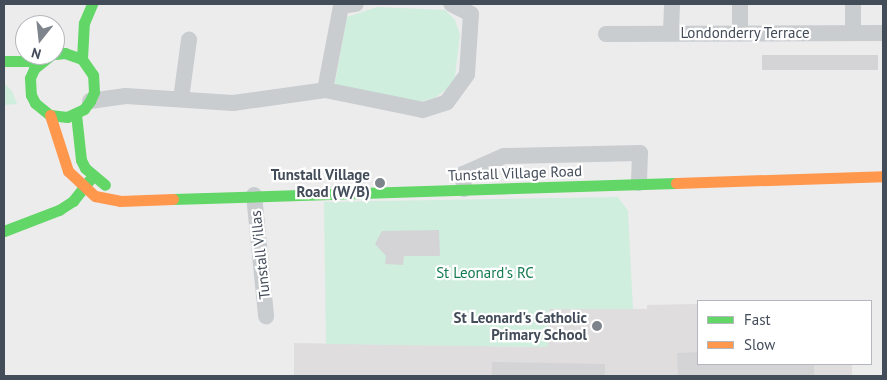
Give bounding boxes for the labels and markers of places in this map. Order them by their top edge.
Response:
place label: Tunstall Village Road (W/B) [270,165,370,200]
marker: Tunstall Village Road (W/B) [374,177,386,189]
place label: St Leonard's Catholic Primary School [453,308,587,343]
marker: St Leonard's Catholic Primary School [591,320,603,332]

